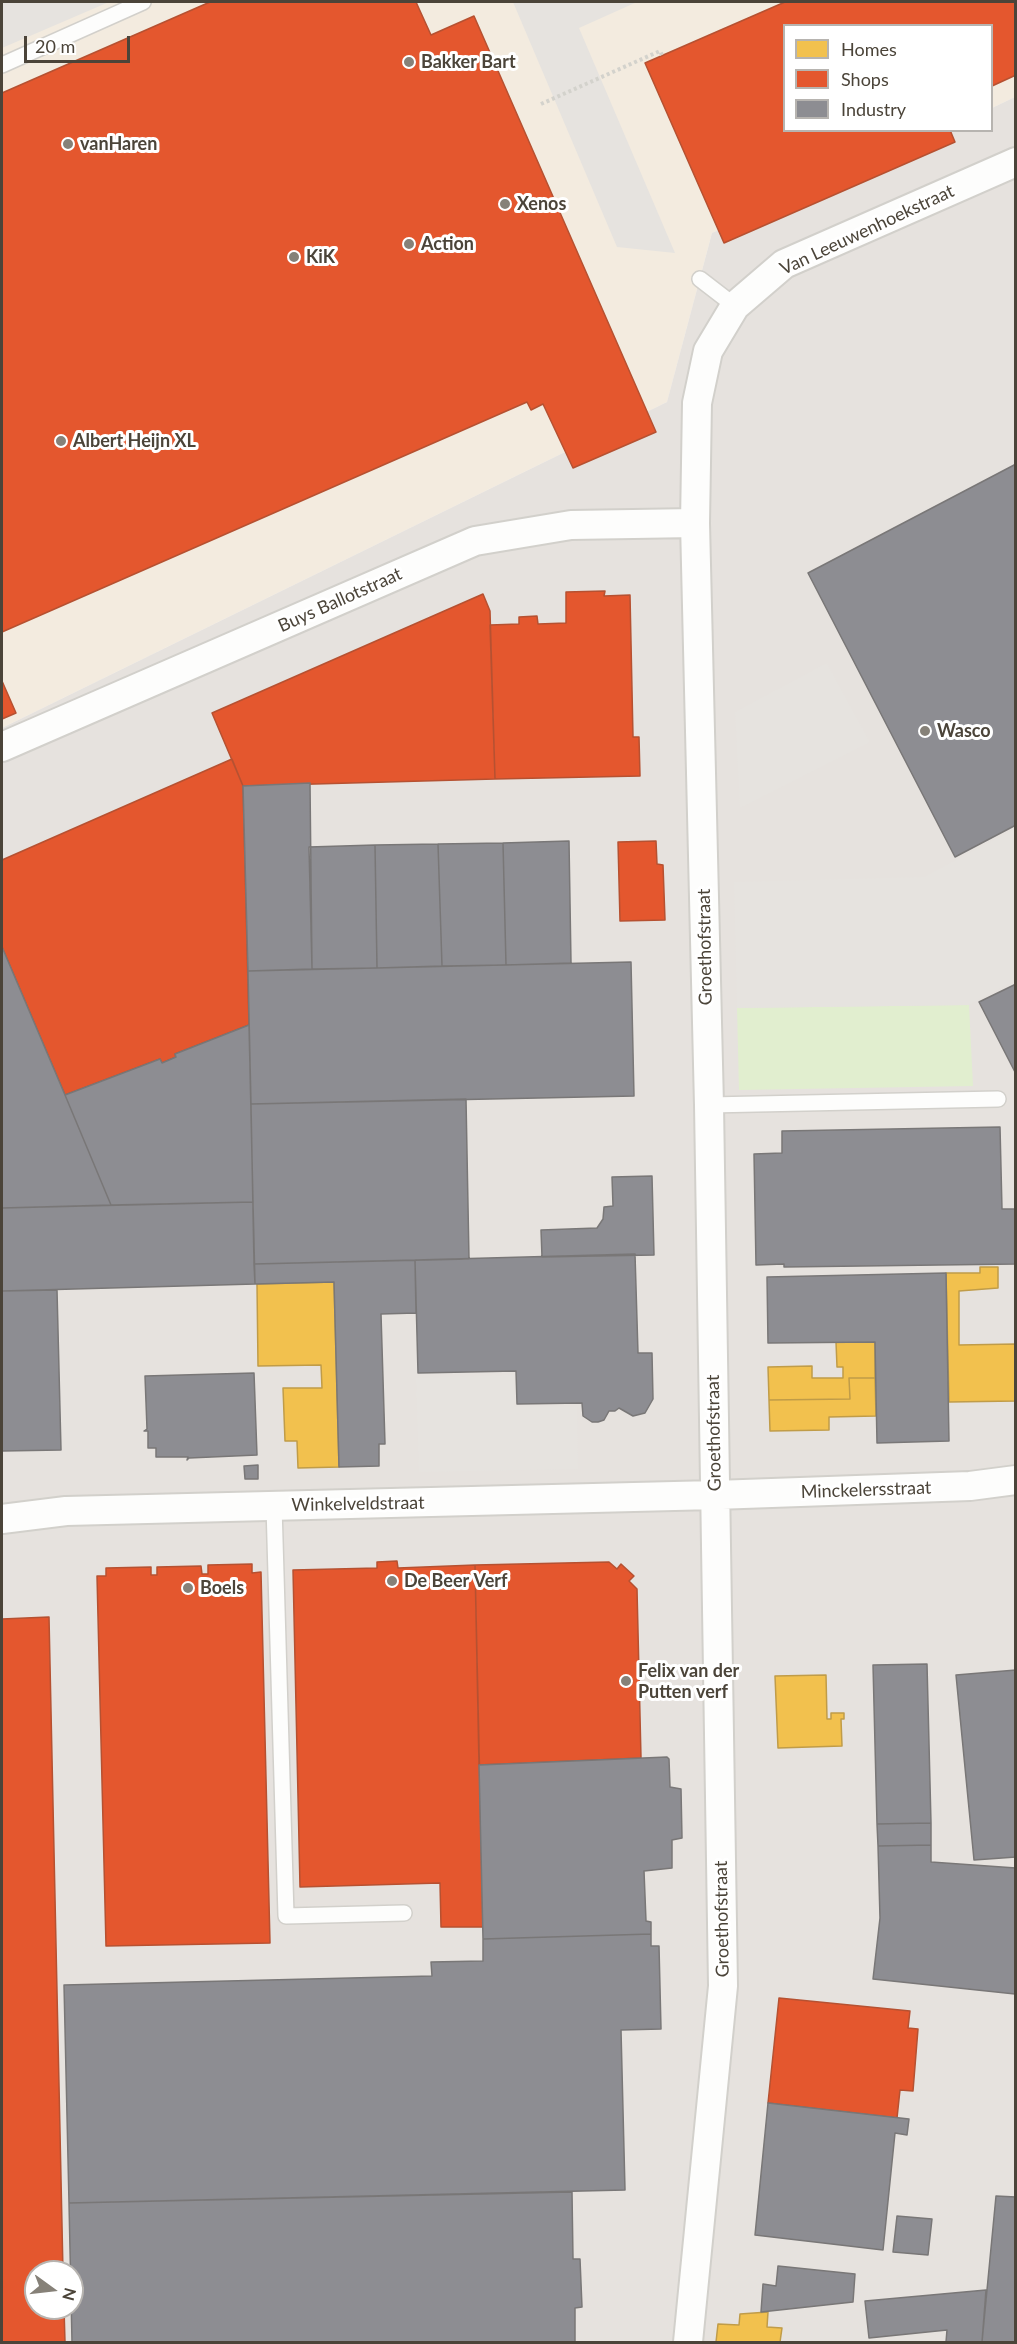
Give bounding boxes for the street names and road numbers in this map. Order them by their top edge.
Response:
street label: Van Leeuwenhoekstraat [777,180,957,280]
street label: Buys Ballotstraat [275,563,405,637]
street label: Groethofstraat [693,889,717,1005]
street label: Groethofstraat [702,1375,726,1491]
street label: Minckelersstraat [800,1477,932,1503]
street label: Winkelveldstraat [291,1492,425,1516]
street label: Groethofstraat [710,1861,734,1977]

